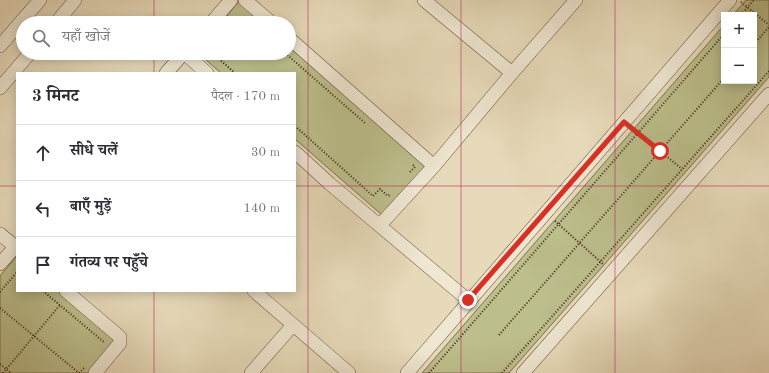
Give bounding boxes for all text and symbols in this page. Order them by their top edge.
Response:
map controls [721,12,757,84]
button: + [721,12,757,48]
search box [16,16,296,60]
icon: search [30,27,52,49]
text: यहाँ खोजें [62,30,110,45]
button: − [721,48,757,84]
text: 3 मिनट [32,88,79,105]
text: पैदल · 170 m [211,90,280,103]
icon: ahead [32,142,54,164]
route start [651,142,669,160]
text: सीधे चलें [70,144,118,159]
text: 30 m [251,146,280,159]
icon: left [32,198,54,220]
text: बाएँ मुड़ें [70,200,111,215]
text: 140 m [243,202,280,215]
icon: arrive [32,254,54,276]
text: गंतव्य पर पहुँचे [70,256,148,271]
route end [459,291,477,309]

